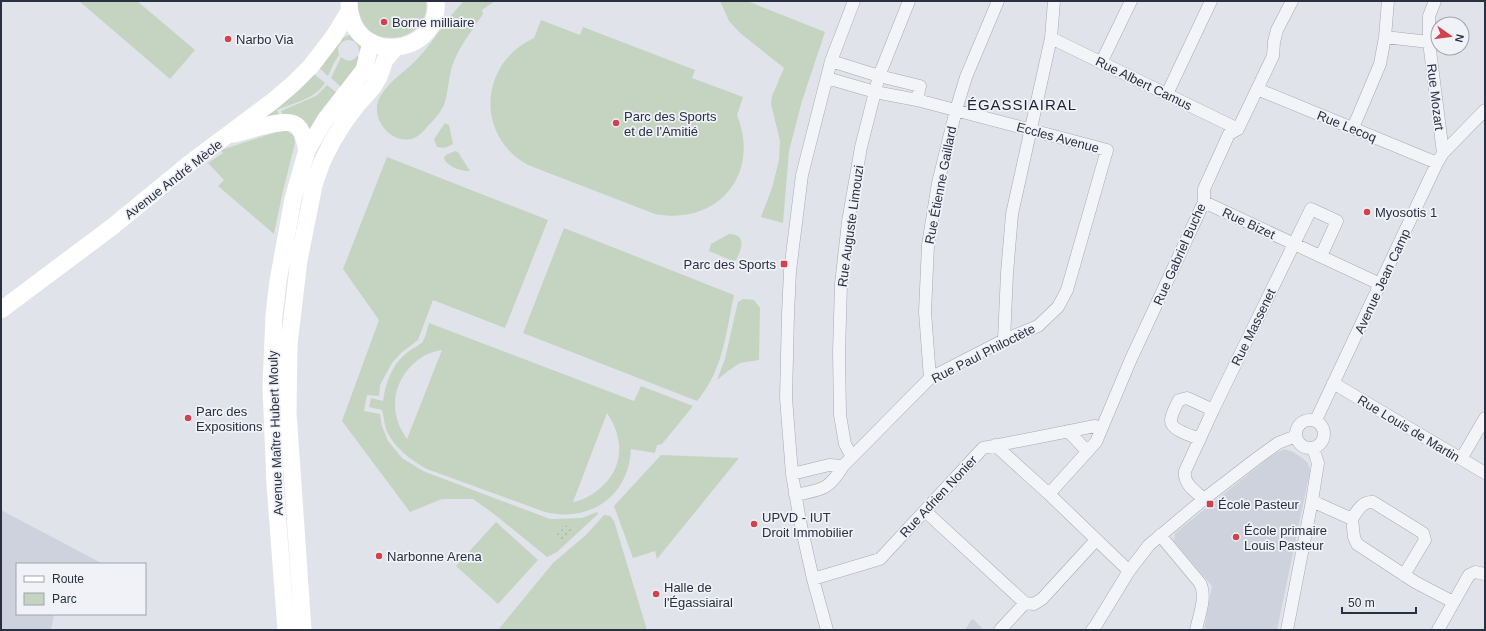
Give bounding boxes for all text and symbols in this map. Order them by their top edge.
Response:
place label: Borne milliaire [392,15,474,30]
north arrow [1430,16,1470,56]
marker: Borne milliaire [379,17,389,27]
place label: Narbo Via [236,32,294,47]
text: N [1453,33,1466,44]
marker: Narbo Via [223,34,233,44]
street label: Rue Albert Camus [1093,54,1195,114]
street label: Rue Mozart [1424,63,1447,132]
district label: ÉGASSIAIRAL [967,96,1077,113]
street label: Rue Lecoq [1315,108,1379,145]
place label: Parc des Sports et de l'Amitié [624,109,717,139]
marker: Parc des Sports et de l'Amitié [611,118,621,128]
street label: Eccles Avenue [1015,119,1101,156]
street label: Rue Étienne Gaillard [922,125,959,245]
street label: Avenue André Mècle [122,137,225,222]
street label: Rue Auguste Limouzi [835,164,866,288]
street label: Rue Gabriel Buche [1150,201,1209,307]
street label: Rue Bizet [1220,205,1278,242]
place label: Myosotis 1 [1375,205,1437,220]
marker: Myosotis 1 [1362,207,1372,217]
street label: Avenue Jean Camp [1352,226,1413,336]
place label: Parc des Sports [684,257,776,272]
marker: Parc des Sports [779,259,789,269]
street label: Rue Massenet [1228,286,1279,368]
street label: Rue Paul Philoctète [929,321,1038,386]
street label: Avenue Maître Hubert Mouly [265,350,286,516]
street label: Rue Louis de Martin [1355,392,1462,465]
place label: Parc des Expositions [196,404,263,434]
marker: Parc des Expositions [183,413,193,423]
street label: Rue Adrien Nonier [897,452,981,540]
place label: École Pasteur [1218,497,1300,512]
marker: École Pasteur [1205,499,1215,509]
place label: UPVD - IUT Droit Immobilier [762,510,854,540]
marker: UPVD - IUT Droit Immobilier [749,519,759,529]
place label: École primaire Louis Pasteur [1244,523,1327,553]
marker: École primaire Louis Pasteur [1231,532,1241,542]
place label: Narbonne Arena [387,549,482,564]
marker: Narbonne Arena [374,551,384,561]
legend [16,563,146,615]
text: Route [52,572,84,586]
place label: Halle de l'Égassiairal [664,580,733,610]
marker: Halle de l'Égassiairal [651,589,661,599]
scale bar [1342,589,1416,615]
text: Parc [52,592,77,606]
text: 50 m [1348,596,1375,610]

